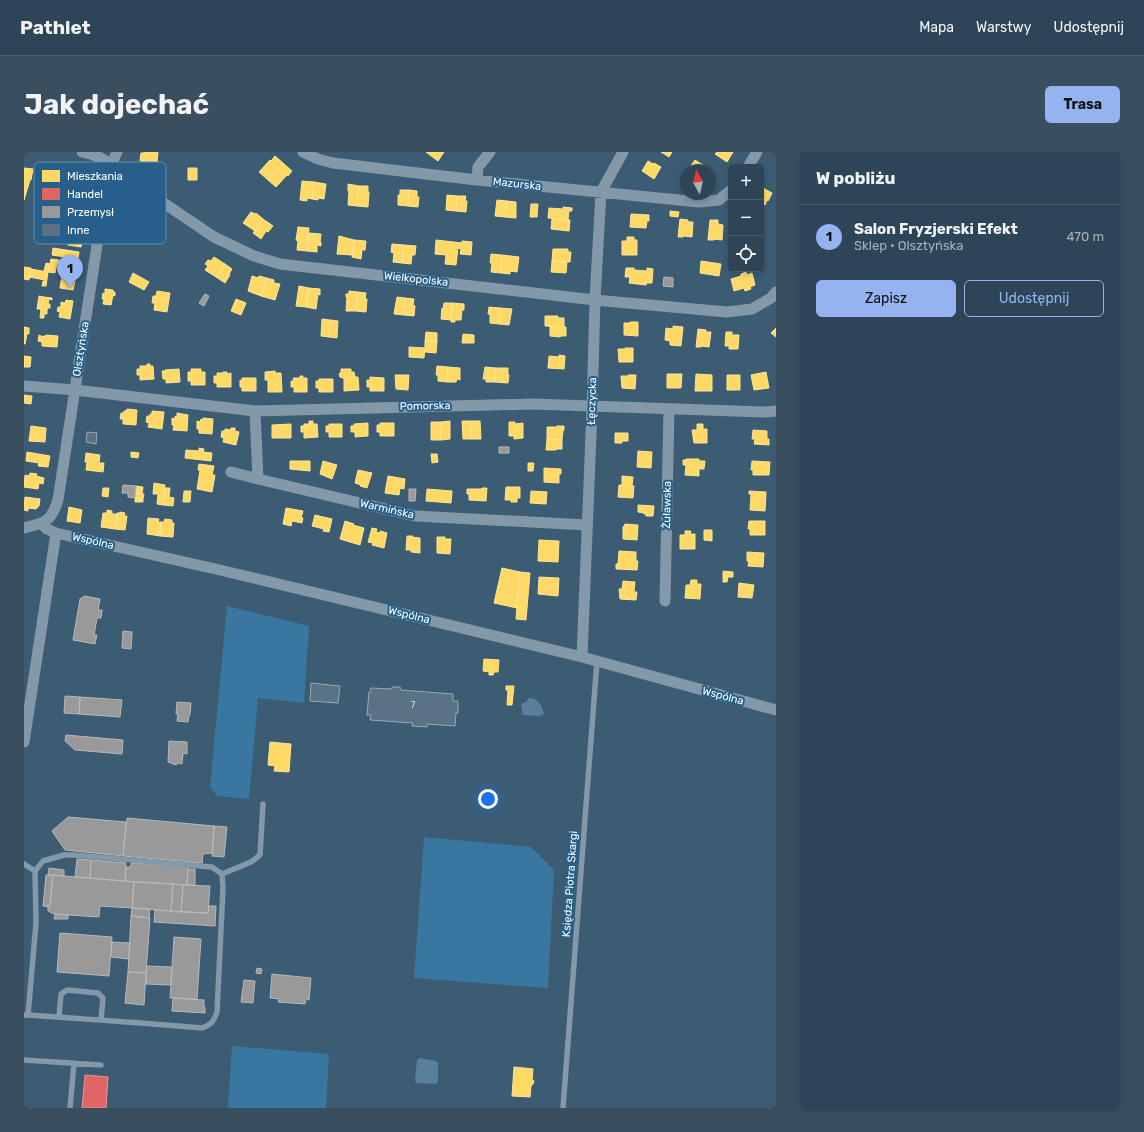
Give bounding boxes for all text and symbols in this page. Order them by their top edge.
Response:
text: Pathlet [20,16,91,39]
text: Mapa [919,19,954,36]
text: Warstwy [976,19,1032,36]
text: Udostępnij [1054,19,1124,36]
button: Trasa [1045,86,1120,123]
text: Jak dojechać [24,88,209,121]
legend [34,162,166,244]
north arrow [680,164,716,200]
map controls [728,164,764,272]
button: + [728,164,764,200]
text: W pobliżu [816,168,895,188]
text: Mieszkania [67,170,123,183]
street label: Mazurska [492,175,542,193]
text: Handel [67,188,103,201]
button: − [728,200,764,236]
text: Przemysł [67,206,114,219]
text: Salon Fryzjerski Efekt [854,220,1018,238]
text: Inne [67,224,90,237]
text: 1 [826,229,832,244]
text: 470 m [1066,229,1104,244]
button: locate [728,236,764,272]
text: Sklep · Olsztyńska [854,238,963,253]
pin: 1 [57,255,83,288]
street label: Wielkopolska [383,269,449,289]
button: Zapisz [816,280,956,317]
button: Udostępnij [964,280,1104,317]
street label: Olsztyńska [70,321,92,377]
street label: Łęczycka [585,377,599,425]
street label: Pomorska [399,399,451,413]
street label: Żuławska [659,481,674,529]
street label: Warmińska [359,496,415,522]
street label: Wspólna [71,530,115,552]
street label: Wspólna [387,604,431,626]
street label: Wspólna [701,684,745,708]
house number: 7 [411,700,416,710]
your location [478,789,498,809]
street label: Księdza Piotra Skargi [560,830,580,938]

